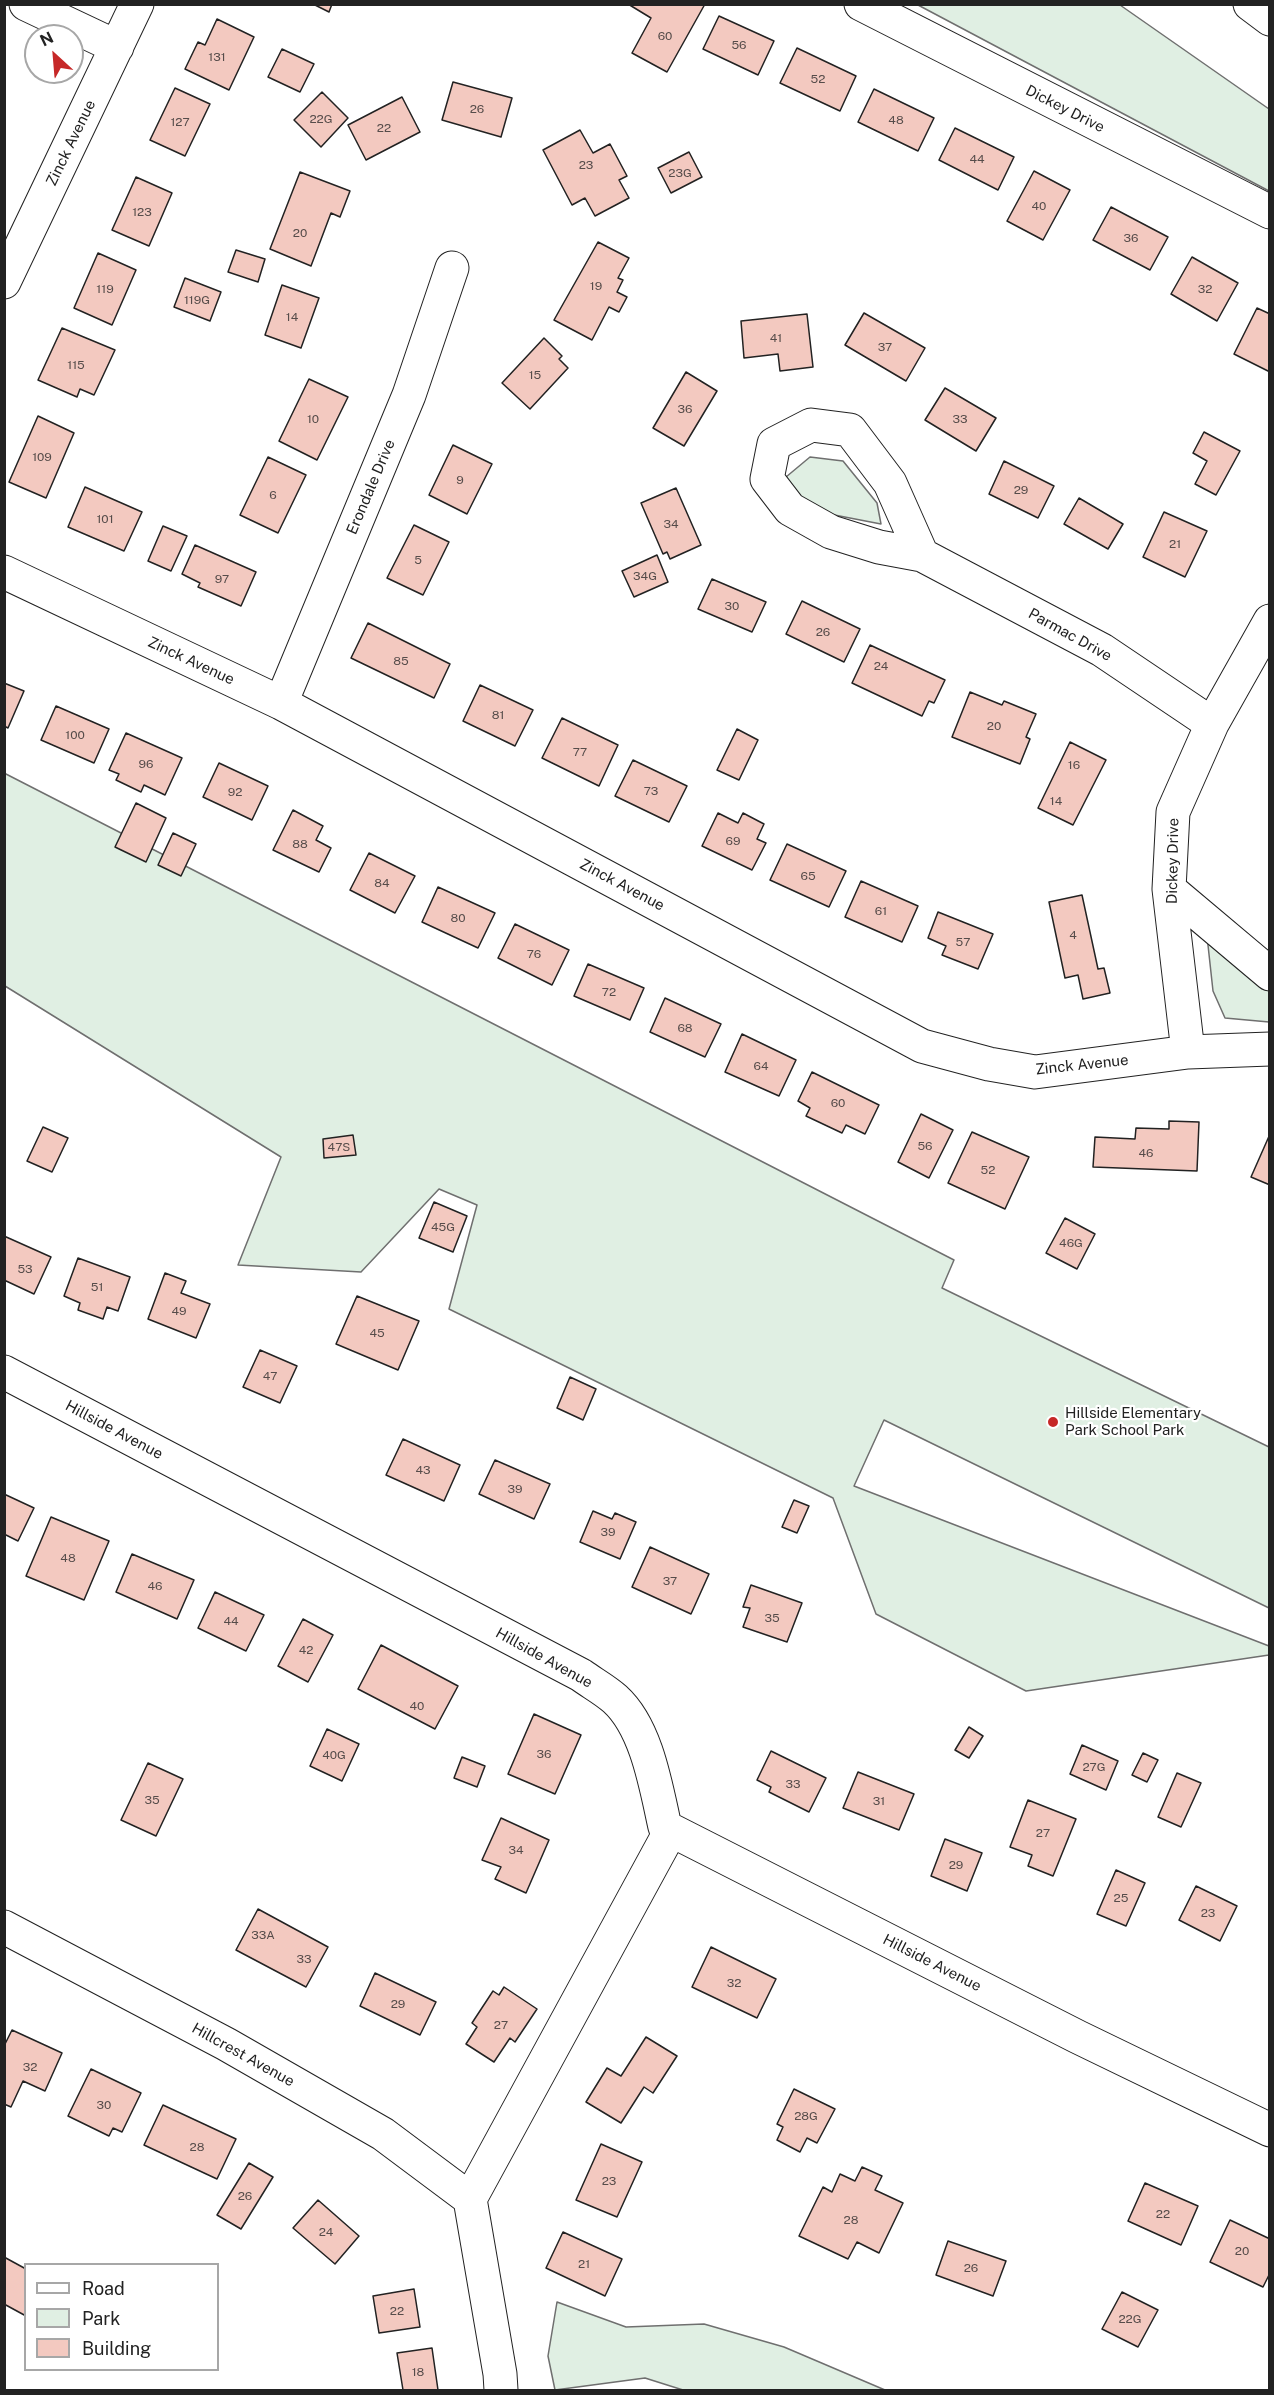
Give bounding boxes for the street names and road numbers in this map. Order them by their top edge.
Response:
street label: Dickey Drive [1023,81,1107,137]
street label: Zinck Avenue [42,97,100,189]
street label: Erondale Drive [343,437,399,537]
street label: Parmac Drive [1025,605,1115,665]
street label: Zinck Avenue [145,633,237,689]
street label: Dickey Drive [1163,818,1183,904]
street label: Zinck Avenue [577,855,667,915]
street label: Zinck Avenue [1035,1051,1129,1079]
street label: Hillside Avenue [62,1397,166,1463]
street label: Hillside Avenue [492,1624,596,1692]
street label: Hillside Avenue [880,1930,984,1996]
street label: Hillcrest Avenue [189,2019,297,2091]

